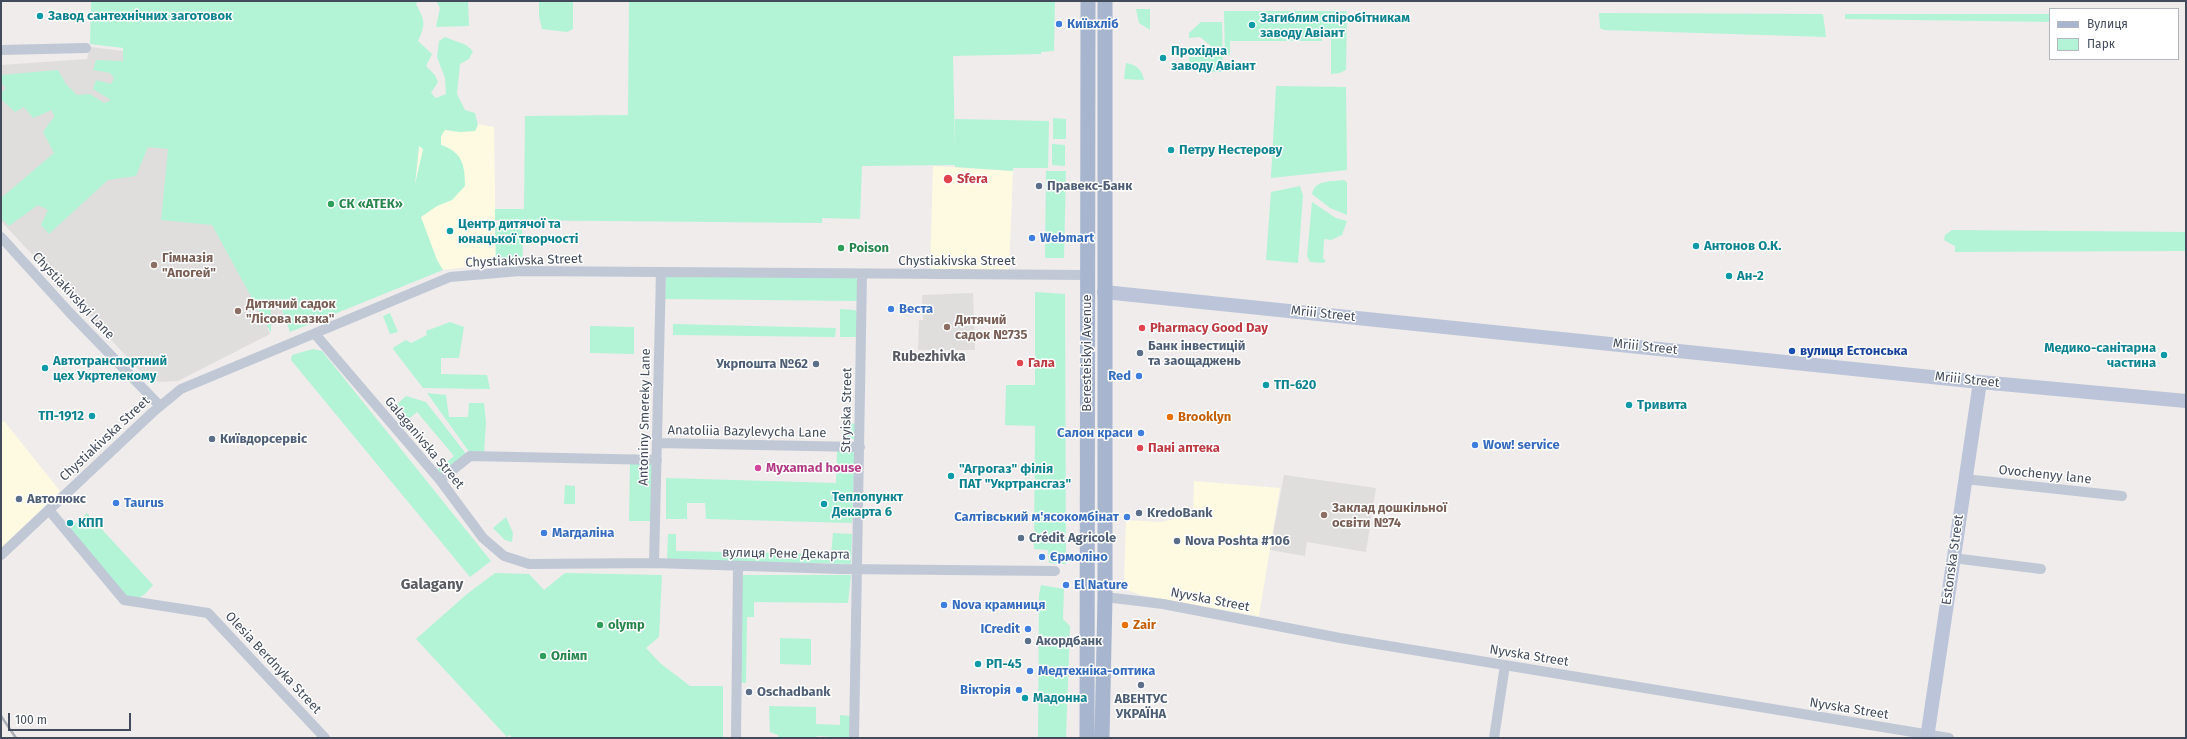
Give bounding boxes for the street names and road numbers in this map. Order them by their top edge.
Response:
street label: Chystiakivskyi Lane [29,249,117,343]
street label: Chystiakivska Street [465,251,583,271]
street label: Chystiakivska Street [898,253,1016,269]
street label: Beresteiskyi Avenue [1079,294,1095,412]
street label: Mriii Street [1290,303,1356,325]
street label: Mriii Street [1612,336,1678,358]
street label: Antoniny Smereky Lane [636,348,654,486]
street label: Stryiska Street [838,367,856,453]
street label: Mriii Street [1934,369,2000,391]
street label: Chystiakivska Street [57,393,153,485]
street label: Galaganivska Street [381,394,467,492]
street label: Anatoliia Bazylevycha Lane [667,423,827,441]
street label: Ovochenyy lane [1998,462,2092,488]
street label: Estonska Street [1939,514,1967,606]
street label: вулиця Рене Декарта [722,545,850,563]
street label: Nyvska Street [1169,585,1251,615]
street label: Olesia Berdnyka Street [222,609,324,717]
street label: Nyvska Street [1488,642,1570,670]
street label: Nyvska Street [1808,695,1890,723]

